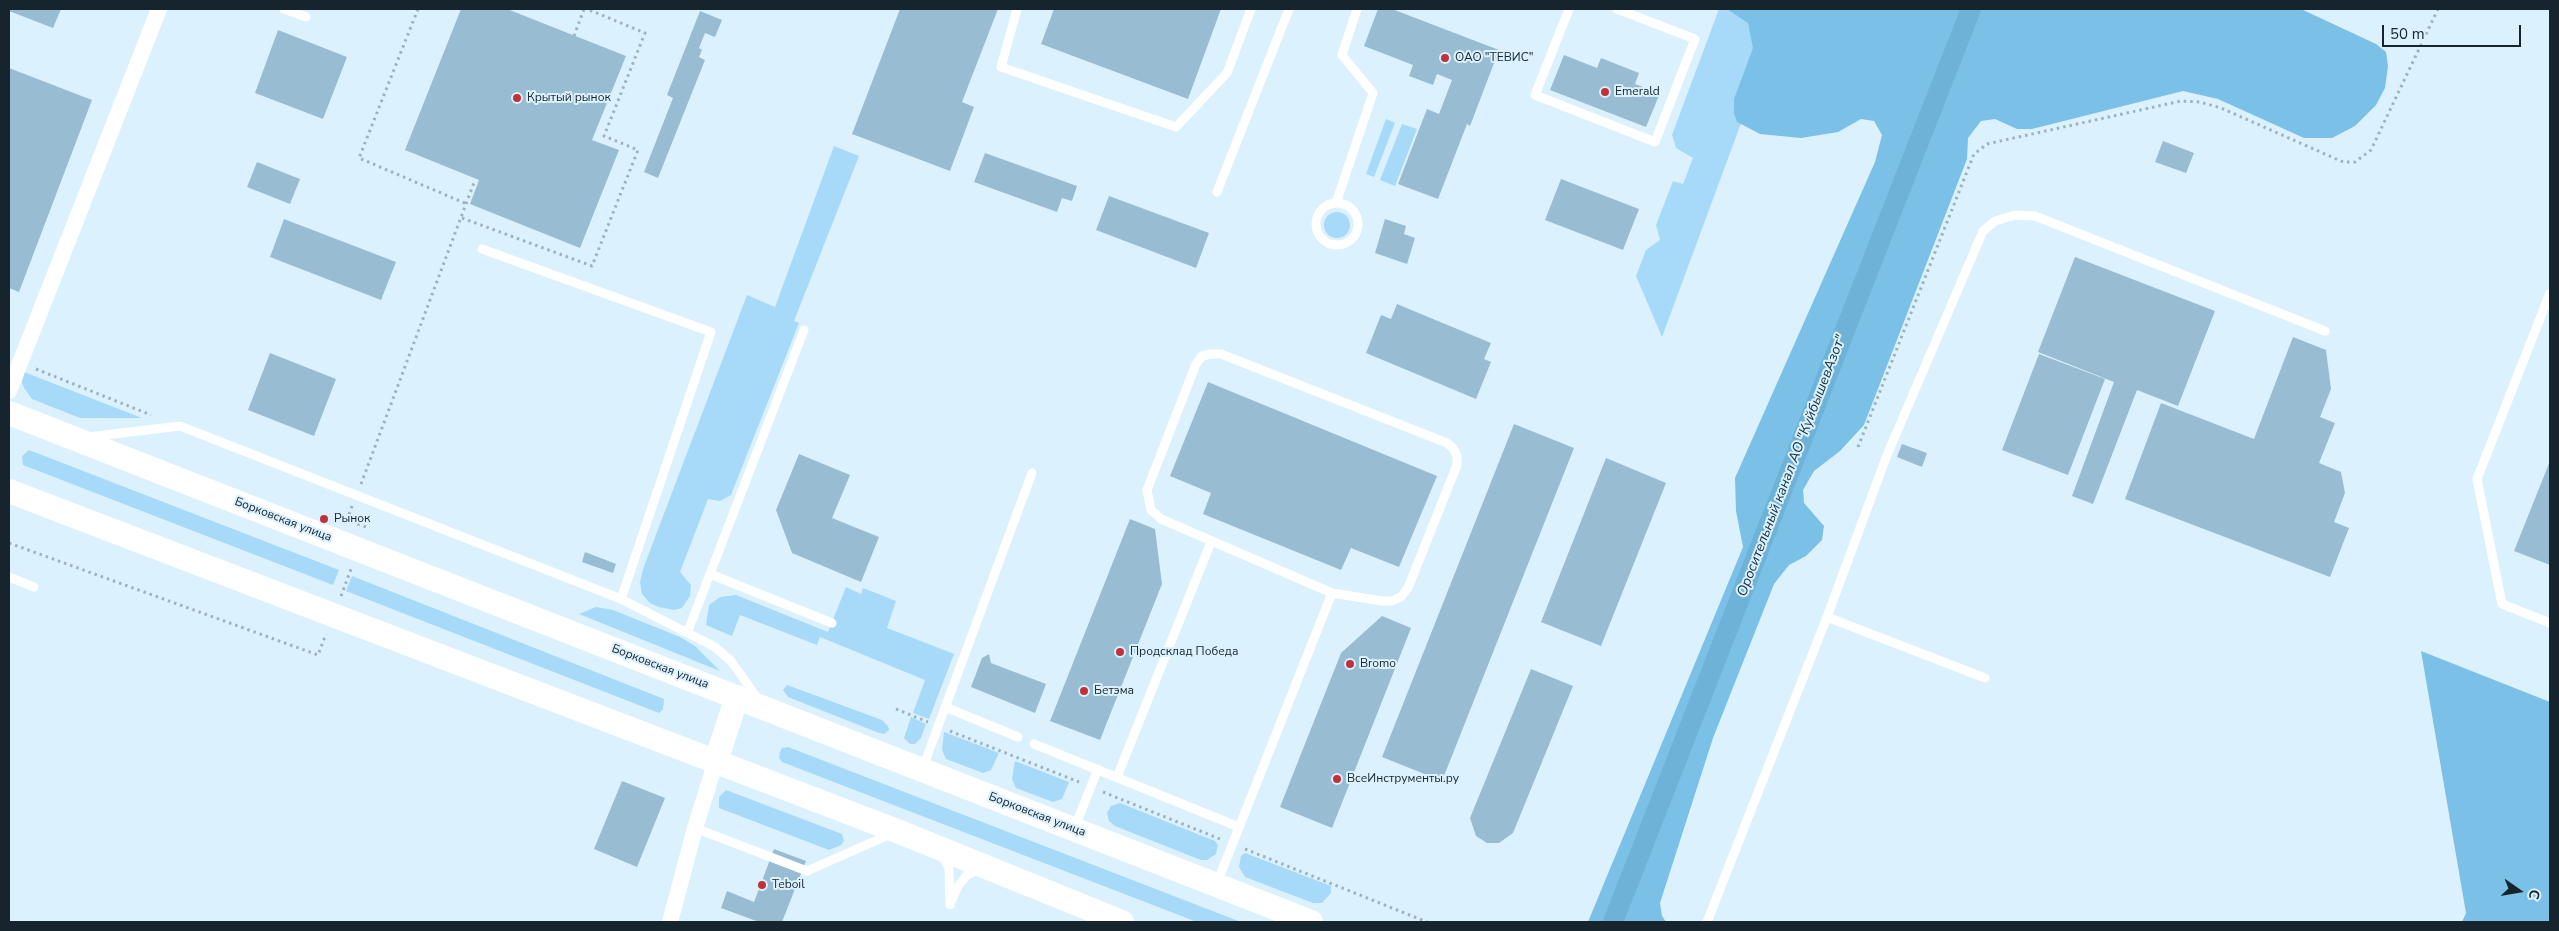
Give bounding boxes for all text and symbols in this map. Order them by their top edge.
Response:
scale bar [2384,15,2523,47]
text: 50 m [2390,24,2425,44]
place label: ОАО "ТЕВИС" [1455,51,1533,65]
marker: ОАО "ТЕВИС" [1439,52,1451,64]
place label: Emerald [1615,85,1660,99]
marker: Emerald [1599,86,1611,98]
place label: Крытый рынок [527,91,611,105]
marker: Крытый рынок [511,92,523,104]
water label: Оросительный канал АО "КуйбышевАзот" [1734,333,1850,599]
street label: Борковская улица [232,495,334,545]
place label: Рынок [334,512,370,526]
marker: Рынок [318,513,330,525]
street label: Борковская улица [609,642,711,692]
place label: Продсклад Победа [1130,645,1238,659]
marker: Продсклад Победа [1114,646,1126,658]
place label: Bromo [1360,657,1396,671]
marker: Bromo [1344,658,1356,670]
place label: Бетэма [1094,684,1134,698]
marker: Бетэма [1078,685,1090,697]
place label: ВсеИнструменты.ру [1347,772,1459,786]
marker: ВсеИнструменты.ру [1331,773,1343,785]
street label: Борковская улица [986,790,1088,840]
north arrow [2494,866,2544,916]
place label: Teboil [772,878,805,892]
marker: Teboil [756,879,768,891]
text: С [2524,888,2544,901]

